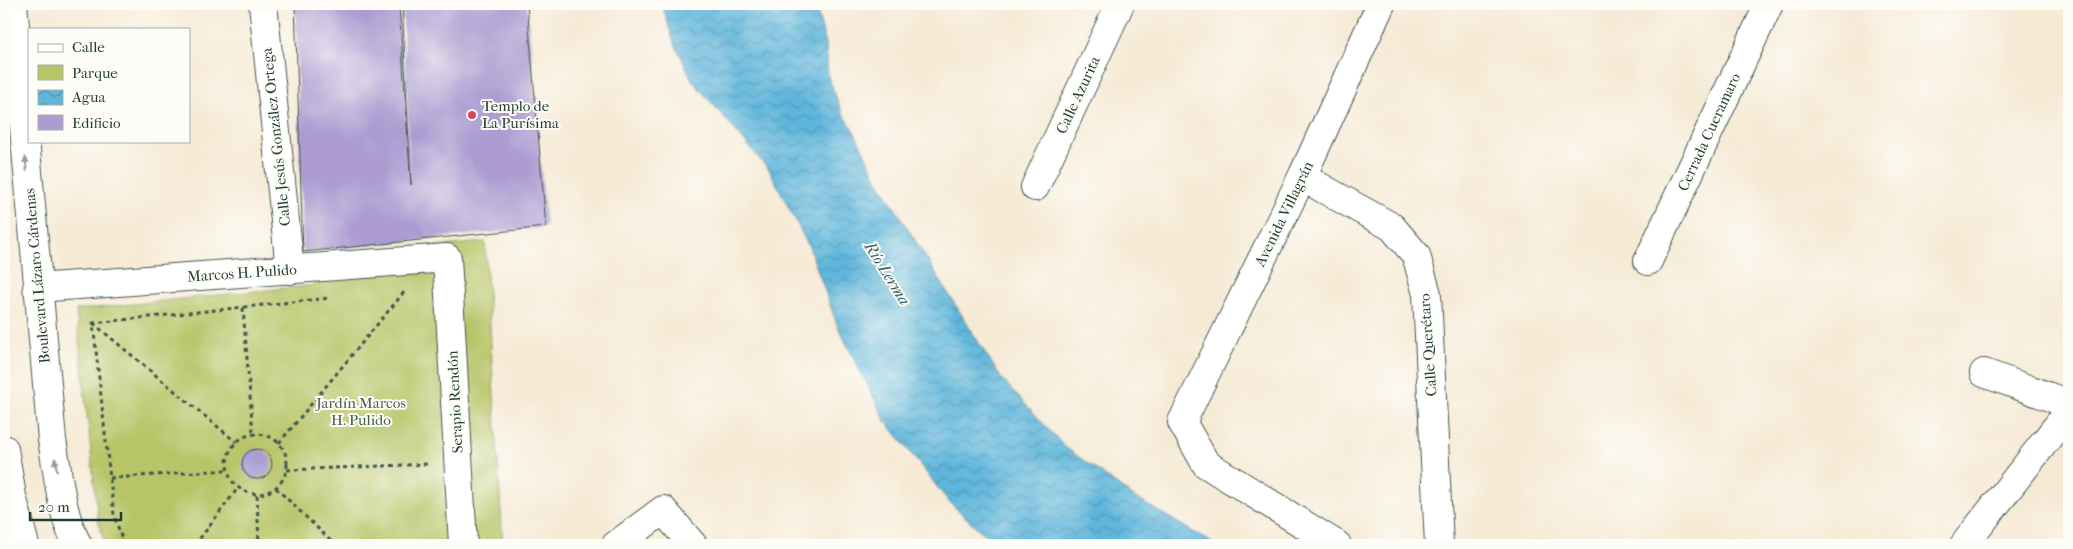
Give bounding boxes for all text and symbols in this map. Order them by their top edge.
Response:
legend [28,28,190,142]
text: Calle [72,38,105,56]
street label: Calle Jesús González Ortega [258,46,294,227]
street label: Calle Azurita [1052,52,1104,137]
text: Parque [72,64,118,82]
street label: Cerrada Cueramaro [1674,70,1744,194]
text: Agua [71,88,106,106]
place label: Templo de La Purísima [482,97,560,132]
marker: Templo de La Purísima [466,109,478,121]
text: Edificio [72,114,121,132]
one-way arrow [22,156,30,172]
street label: Avenida Villagrán [1250,158,1317,270]
street label: Boulevard Lázaro Cárdenas [20,187,54,364]
water label: Río Lerma [860,237,914,308]
street label: Marcos H. Pulido [187,260,298,286]
street label: Calle Querétaro [1415,293,1441,397]
street label: Serapio Rendón [443,350,467,454]
park label: Jardín Marcos H. Pulido [315,394,406,429]
one-way arrow [52,456,60,472]
scale bar [30,489,121,521]
text: 20 m [38,498,70,516]

